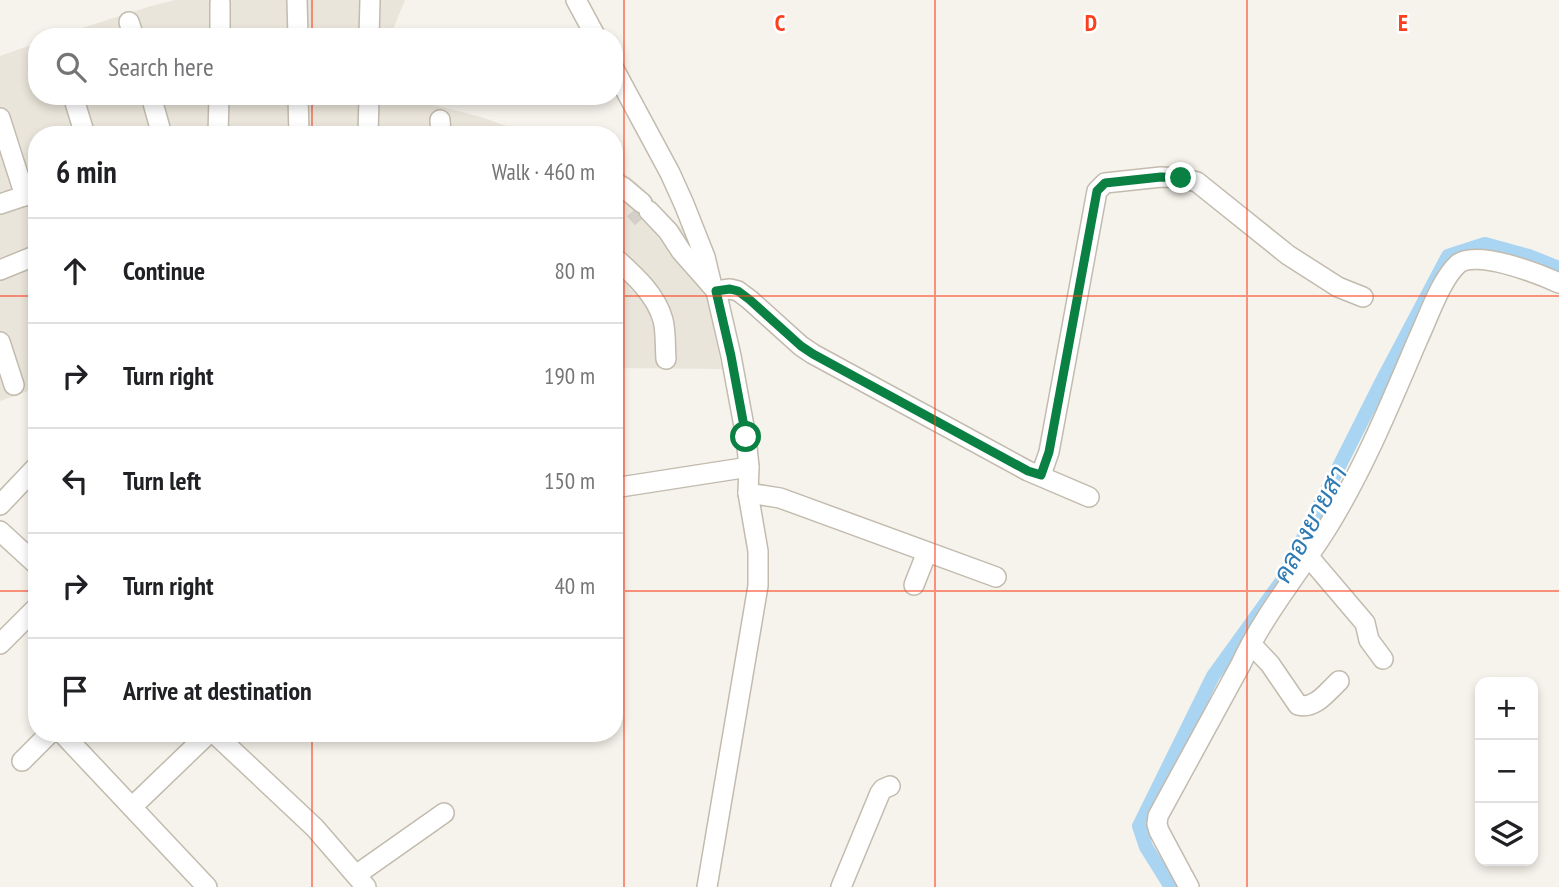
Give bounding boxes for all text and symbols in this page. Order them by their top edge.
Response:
text: C [775,8,786,37]
text: D [1085,8,1097,37]
text: E [1398,8,1408,37]
search box [28,28,623,105]
icon: search [52,48,90,86]
text: Search here [108,50,214,83]
text: 6 min [56,152,117,191]
text: Walk · 460 m [492,157,595,186]
route end [1165,162,1196,193]
icon: ahead [56,252,94,290]
text: Continue [123,254,205,287]
text: 80 m [554,256,595,285]
icon: right [56,357,94,395]
text: Turn right [123,359,214,392]
text: 190 m [544,361,595,390]
route start [730,421,761,452]
water label: คลองยายสา [1265,460,1354,588]
icon: left [56,462,94,500]
text: Turn left [123,464,201,497]
text: 150 m [544,466,595,495]
icon: right [56,567,94,605]
text: Turn right [123,569,214,602]
text: 40 m [554,571,595,600]
icon: arrive [56,672,94,710]
text: Arrive at destination [123,674,312,707]
map controls [1475,677,1538,866]
button: + [1475,677,1538,740]
button: − [1475,740,1538,803]
button: layers [1475,803,1538,866]

